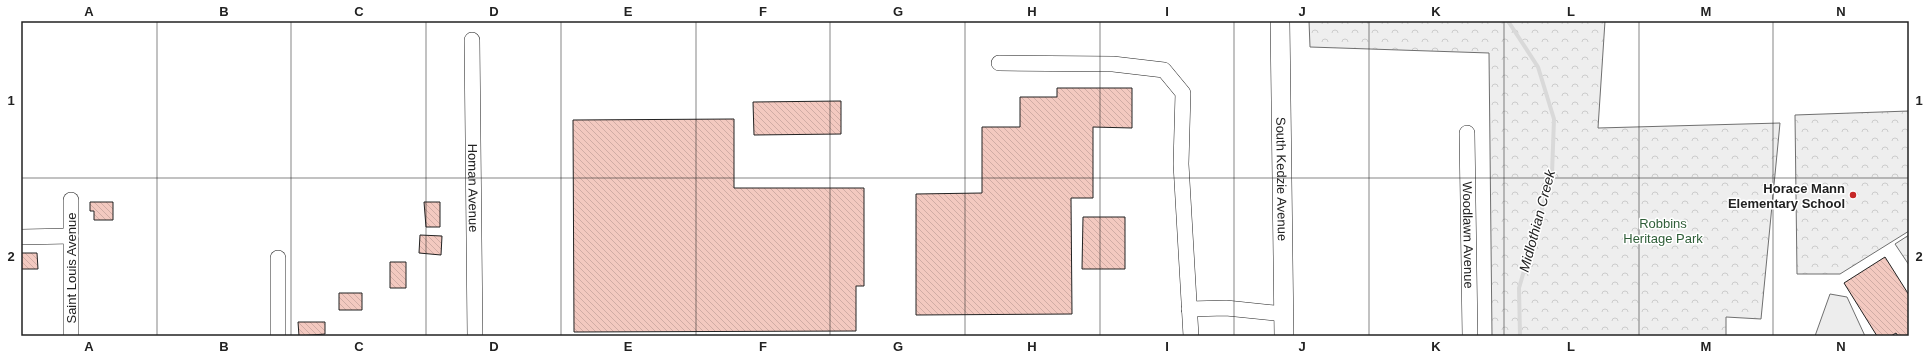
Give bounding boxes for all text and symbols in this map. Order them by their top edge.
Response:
text: A [84,4,94,19]
text: B [219,4,229,19]
text: C [354,4,364,19]
text: D [489,4,499,19]
text: E [624,4,633,19]
text: F [759,4,767,19]
text: G [893,4,903,19]
text: H [1027,4,1037,19]
text: I [1165,4,1169,19]
text: J [1298,4,1306,19]
text: K [1431,4,1441,19]
text: L [1567,4,1575,19]
text: M [1701,4,1711,19]
text: N [1836,4,1846,19]
text: 1 [7,93,15,108]
text: 1 [1915,93,1923,108]
street label: South Kedzie Avenue [1274,117,1290,241]
street label: Homan Avenue [466,144,481,232]
water label: Midlothian Creek [1516,167,1559,274]
street label: Woodlawn Avenue [1460,181,1477,289]
place label: Horace Mann Elementary School [1728,181,1845,211]
marker: Horace Mann Elementary School [1848,190,1858,200]
street label: Saint Louis Avenue [64,212,79,324]
park label: Robbins Heritage Park [1623,216,1703,246]
text: 2 [7,249,15,264]
text: 2 [1915,249,1923,264]
text: A [84,339,94,354]
text: B [219,339,229,354]
text: C [354,339,364,354]
text: D [489,339,499,354]
text: E [624,339,633,354]
text: F [759,339,767,354]
text: G [893,339,903,354]
text: H [1027,339,1037,354]
text: I [1165,339,1169,354]
text: J [1298,339,1306,354]
text: K [1431,339,1441,354]
text: L [1567,339,1575,354]
text: M [1701,339,1711,354]
text: N [1836,339,1846,354]

